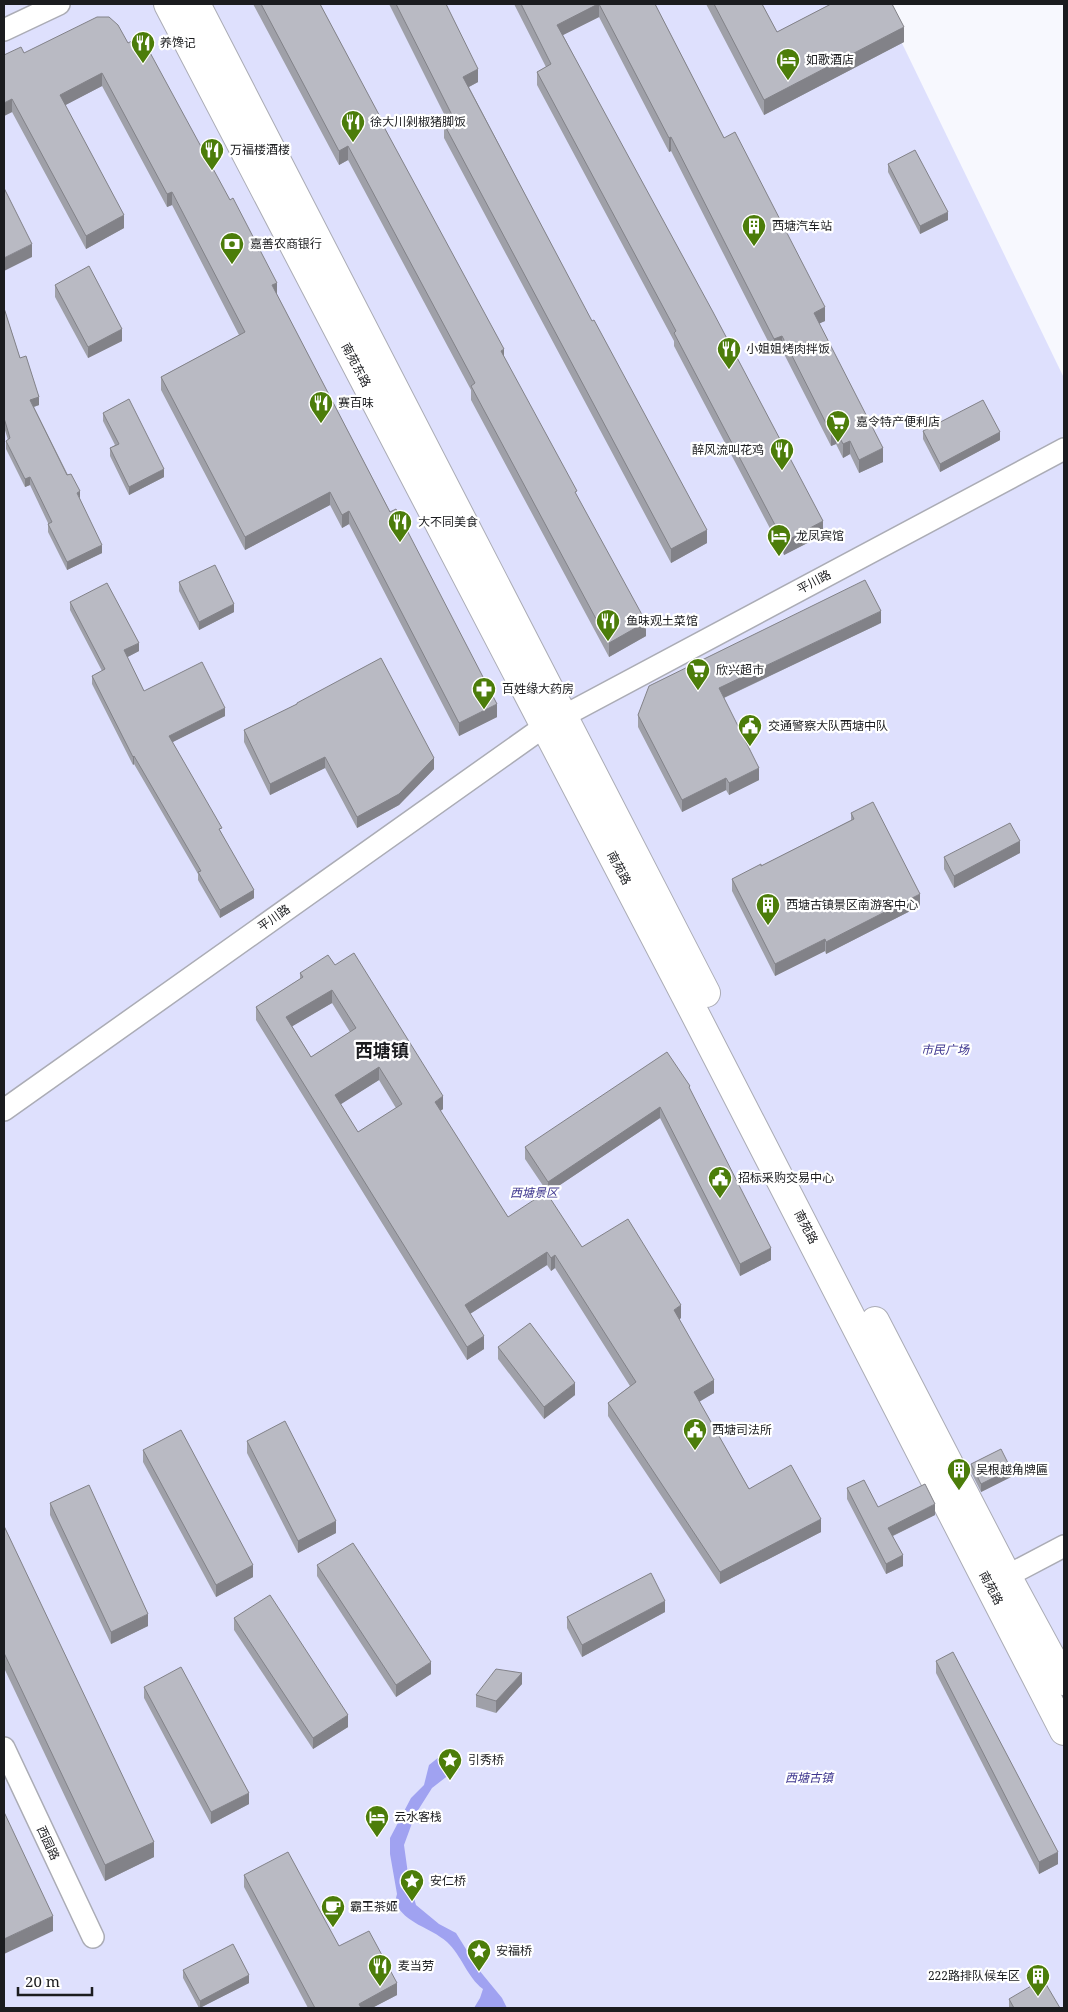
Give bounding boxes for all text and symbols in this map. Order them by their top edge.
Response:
restaurant icon: 养馋记 [130,30,156,64]
place label: 养馋记 [160,34,196,51]
hotel icon: 如歌酒店 [775,47,801,81]
place label: 如歌酒店 [806,51,854,68]
restaurant icon: 徐大川剁椒猪脚饭 [340,109,366,143]
place label: 徐大川剁椒猪脚饭 [370,113,466,130]
restaurant icon: 万福楼酒楼 [199,137,225,171]
place label: 万福楼酒楼 [230,141,290,158]
building icon: 西塘汽车站 [741,213,767,247]
place label: 西塘汽车站 [772,217,832,234]
bank icon: 嘉善农商银行 [219,231,245,265]
place label: 嘉善农商银行 [250,235,322,252]
restaurant icon: 小姐姐烤肉拌饭 [716,336,742,370]
street label: 南苑东路 [338,340,375,390]
place label: 小姐姐烤肉拌饭 [746,340,830,357]
restaurant icon: 赛百味 [308,390,334,424]
place label: 赛百味 [338,394,374,411]
supermarket icon: 嘉令特产便利店 [825,409,851,443]
place label: 嘉令特产便利店 [856,413,940,430]
restaurant icon: 醉风流叫花鸡 [769,437,795,471]
place label: 醉风流叫花鸡 [692,441,764,458]
restaurant icon: 大不同美食 [387,509,413,543]
place label: 大不同美食 [418,513,478,530]
hotel icon: 龙凤宾馆 [766,523,792,557]
place label: 龙凤宾馆 [796,527,844,544]
street label: 平川路 [794,566,834,598]
restaurant icon: 鱼味观土菜馆 [595,608,621,642]
place label: 鱼味观土菜馆 [626,612,698,629]
supermarket icon: 欣兴超市 [685,657,711,691]
place label: 欣兴超市 [716,661,764,678]
pharmacy icon: 百姓缘大药房 [471,676,497,710]
place label: 百姓缘大药房 [502,680,574,697]
public building icon: 交通警察大队西塘中队 [737,713,763,747]
place label: 交通警察大队西塘中队 [768,717,888,734]
street label: 南苑路 [603,848,635,888]
building icon: 西塘古镇景区南游客中心 [755,892,781,926]
place label: 西塘古镇景区南游客中心 [786,896,918,913]
street label: 平川路 [254,900,293,935]
district label: 西塘镇 [355,1038,409,1062]
park label: 市民广场 [921,1041,970,1058]
public building icon: 招标采购交易中心 [707,1165,733,1199]
place label: 招标采购交易中心 [738,1169,834,1186]
park label: 西塘景区 [510,1184,560,1201]
street label: 南苑路 [791,1207,822,1247]
public building icon: 西塘司法所 [682,1417,708,1451]
place label: 西塘司法所 [712,1421,772,1438]
building icon: 吴根越角牌匾 [946,1457,972,1491]
place label: 吴根越角牌匾 [976,1461,1048,1478]
street label: 南苑路 [975,1568,1007,1608]
place icon: 引秀桥 [437,1747,463,1781]
place label: 引秀桥 [468,1751,504,1768]
park label: 西塘古镇 [785,1769,835,1786]
hotel icon: 云水客栈 [364,1804,390,1838]
place label: 云水客栈 [394,1808,442,1825]
street label: 西园路 [33,1823,64,1863]
place icon: 安仁桥 [399,1868,425,1902]
place label: 安仁桥 [430,1872,466,1889]
cafe icon: 霸王茶姬 [320,1894,346,1928]
place label: 霸王茶姬 [350,1898,398,1915]
place icon: 安福桥 [466,1938,492,1972]
place label: 安福桥 [496,1942,532,1959]
restaurant icon: 麦当劳 [367,1953,393,1987]
place label: 麦当劳 [398,1957,434,1974]
building icon: 222路排队候车区 [1025,1963,1051,1997]
scale bar [18,1964,91,1996]
place label: 222路排队候车区 [928,1967,1020,1984]
text: 20 m [25,1971,60,1991]

